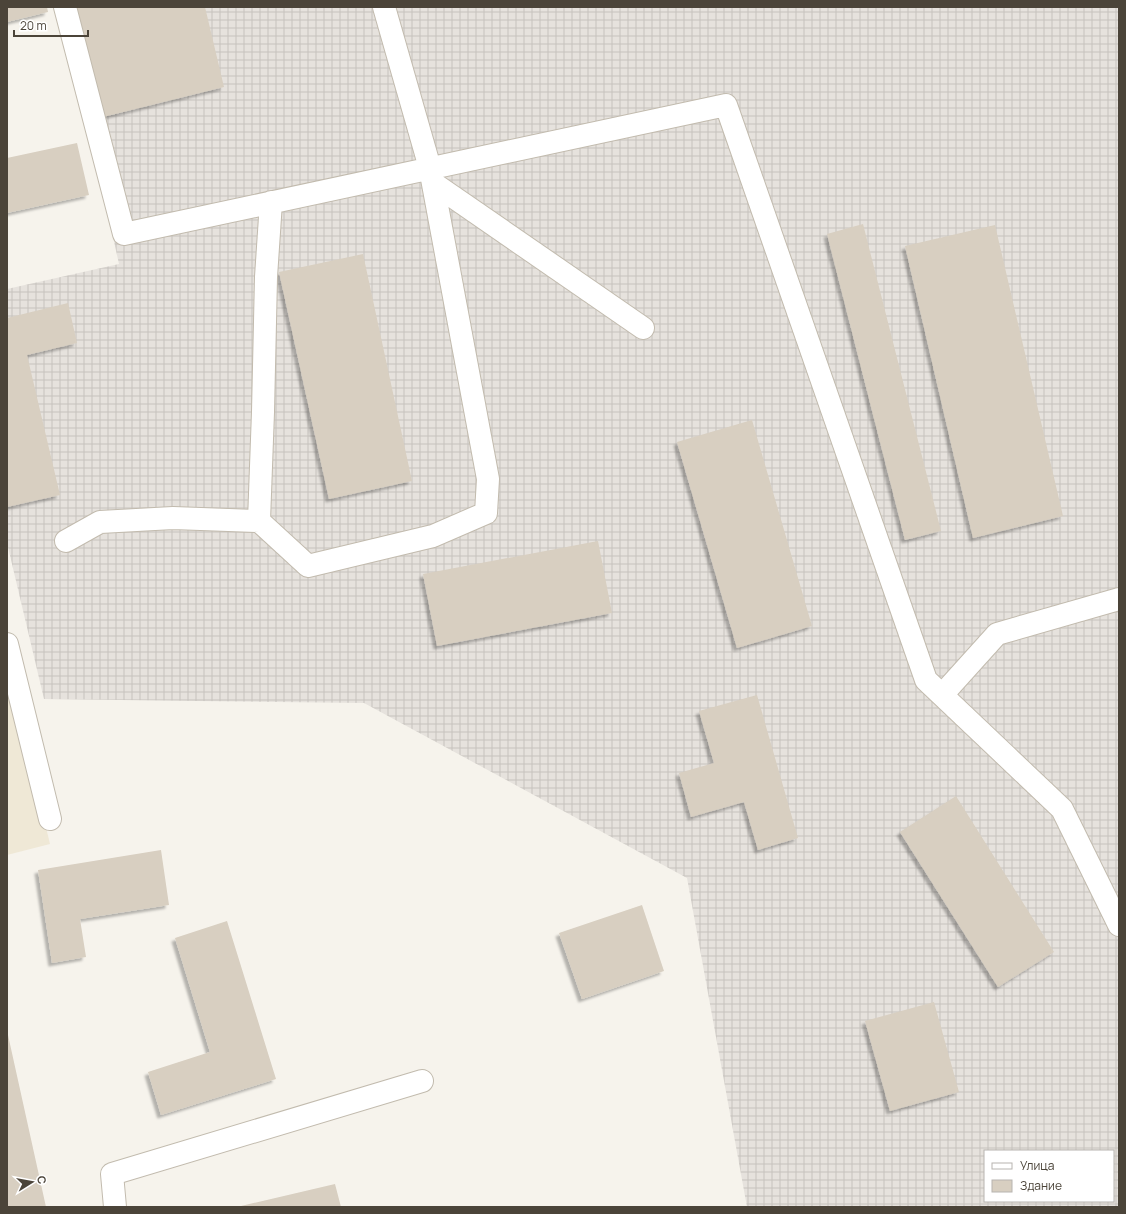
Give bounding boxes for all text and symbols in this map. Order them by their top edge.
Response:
scale bar [14,12,88,38]
text: 20 m [20,17,47,34]
legend [984,1150,1114,1202]
text: Улица [1020,1157,1054,1174]
north arrow [12,1162,52,1202]
text: С [34,1175,50,1185]
text: Здание [1020,1177,1062,1194]

